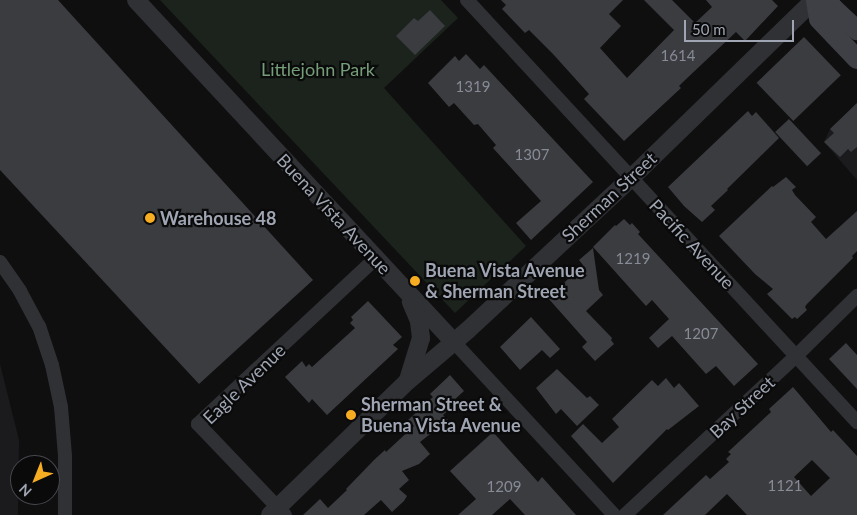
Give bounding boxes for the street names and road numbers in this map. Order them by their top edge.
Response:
street label: Sherman Street [557,148,661,246]
street label: Buena Vista Avenue [272,149,396,279]
street label: Pacific Avenue [645,194,739,294]
street label: Eagle Avenue [198,339,290,429]
street label: Bay Street [705,371,779,443]

